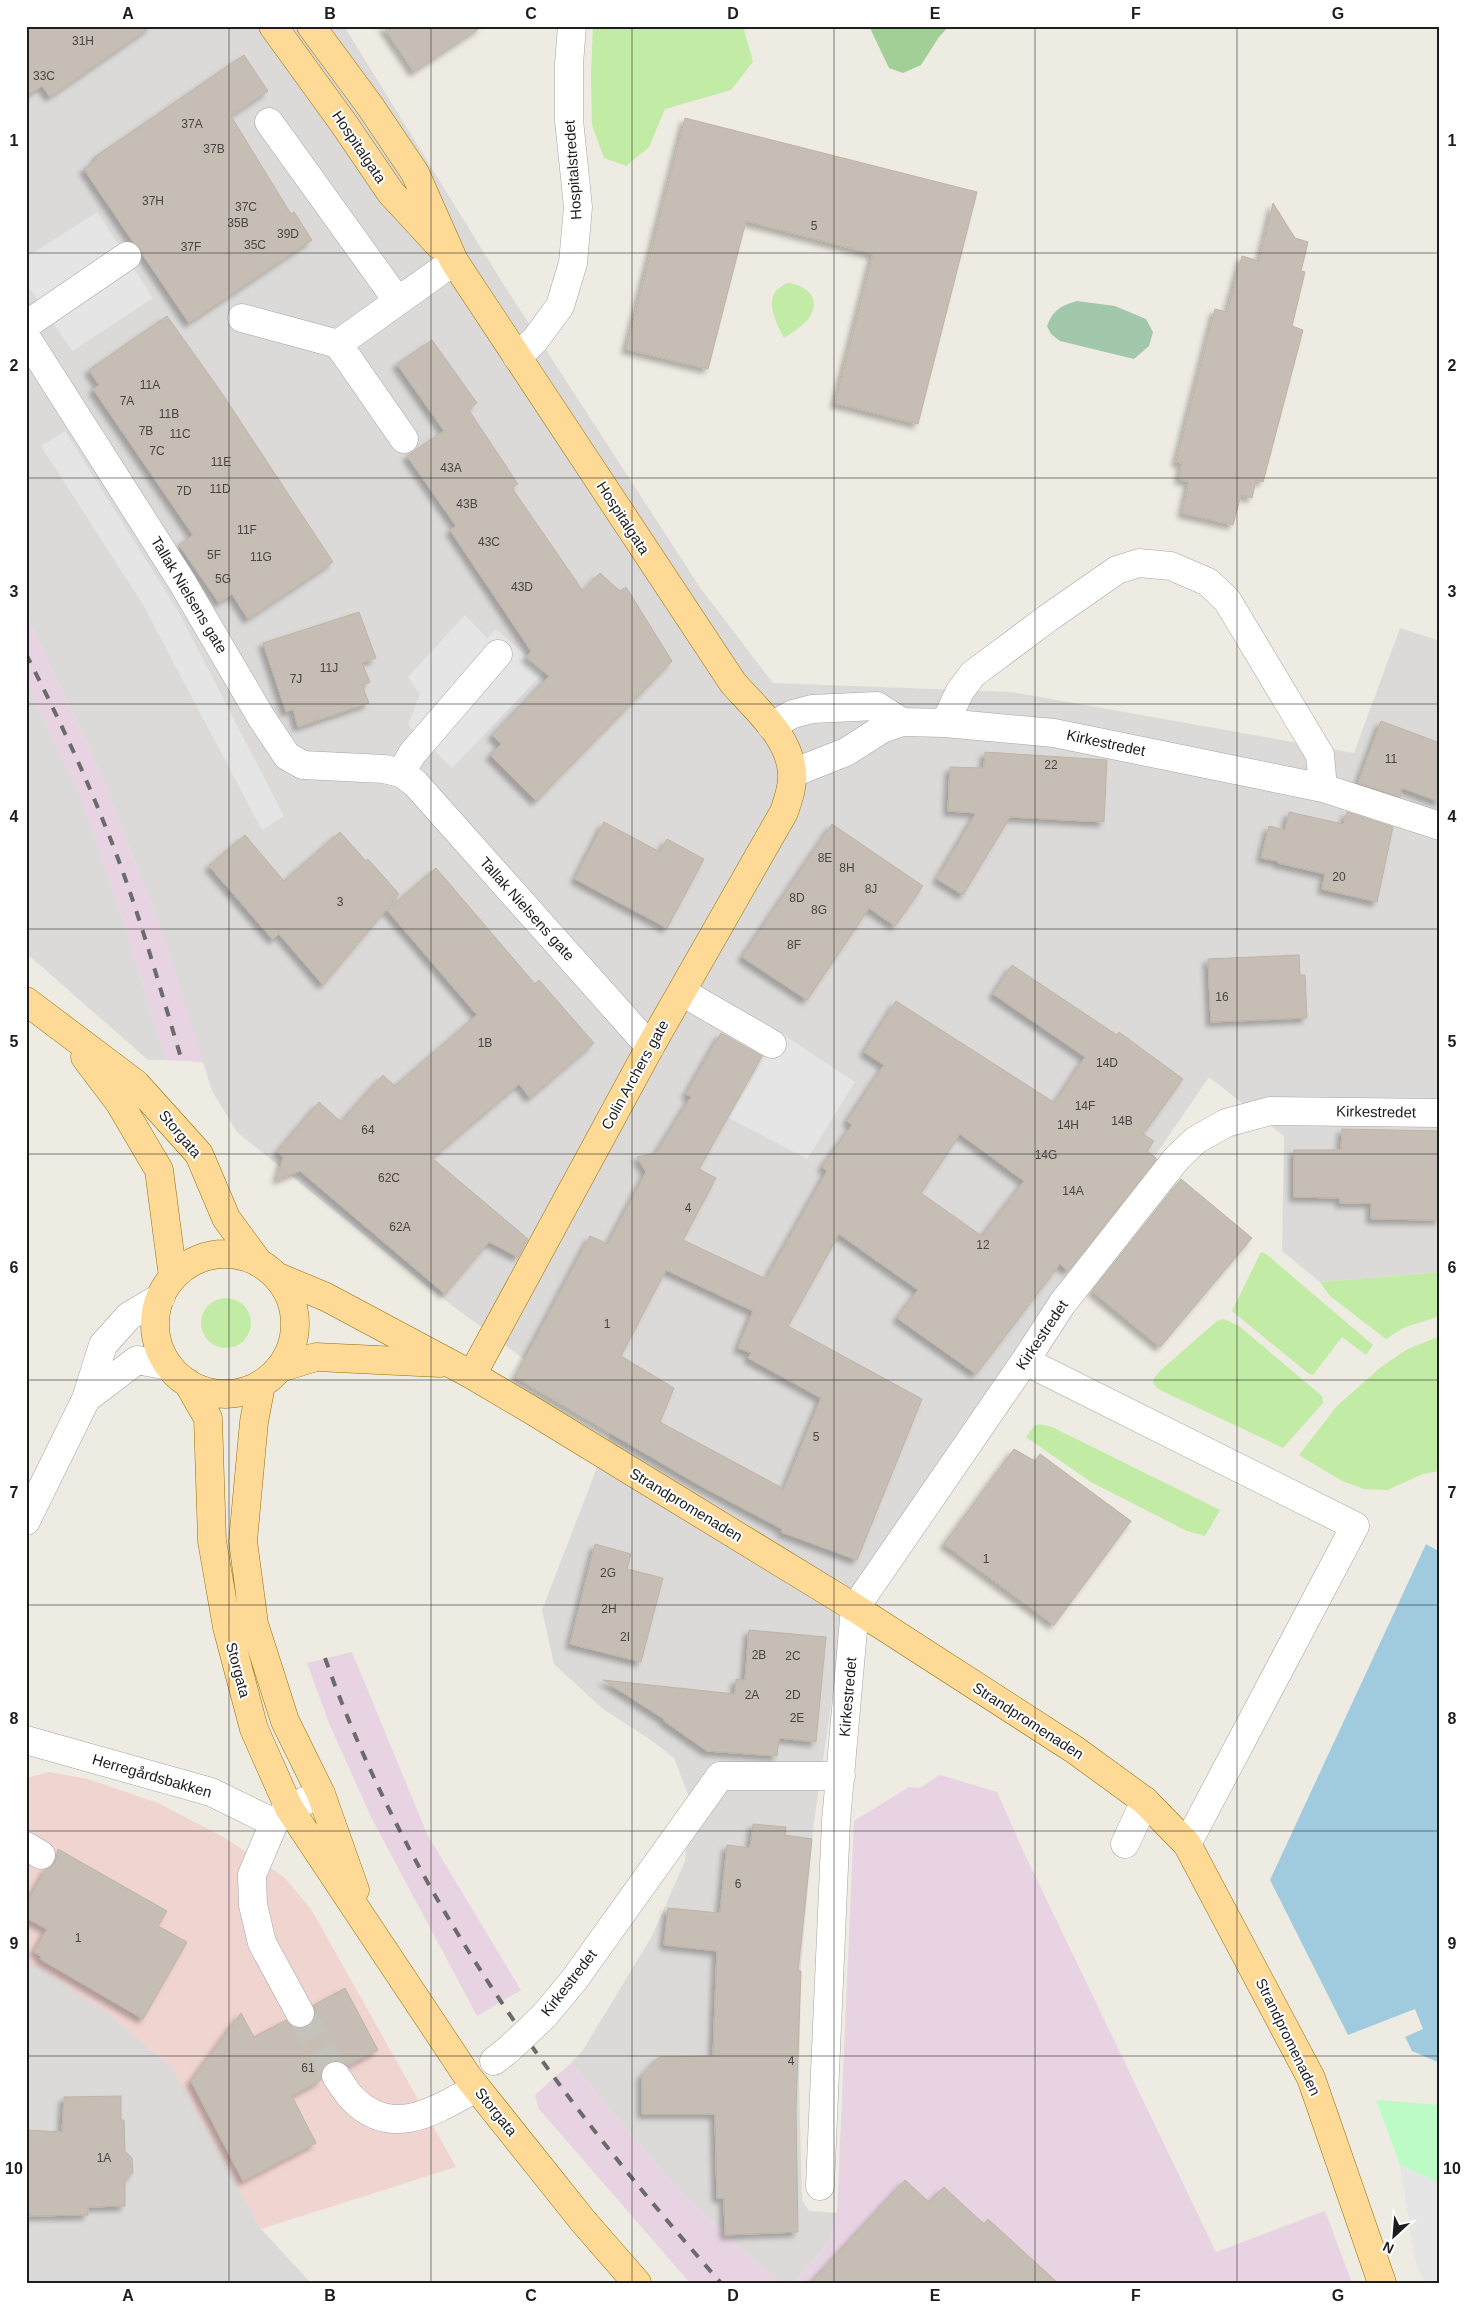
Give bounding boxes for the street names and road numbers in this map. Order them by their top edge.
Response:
street label: Hospitalgata [329,107,390,187]
street label: Hospitalstredet [560,119,584,221]
street label: Hospitalgata [594,478,654,558]
street label: Tallak Nielsens gate [148,533,231,656]
street label: Kirkestredet [1065,726,1148,759]
street label: Tallak Nielsens gate [476,853,578,964]
street label: Colin Archers gate [597,1017,672,1132]
street label: Kirkestredet [1336,1102,1417,1121]
street label: Storgata [156,1106,206,1161]
street label: Kirkestredet [1012,1296,1071,1373]
street label: Strandpromenaden [627,1464,746,1545]
street label: Storgata [223,1640,254,1700]
street label: Kirkestredet [836,1656,860,1738]
street label: Strandpromenaden [970,1678,1087,1763]
street label: Herregårdsbakken [90,1750,214,1801]
street label: Kirkestredet [537,1945,600,2019]
street label: Strandpromenaden [1253,1975,1324,2098]
street label: Storgata [472,2084,521,2140]

